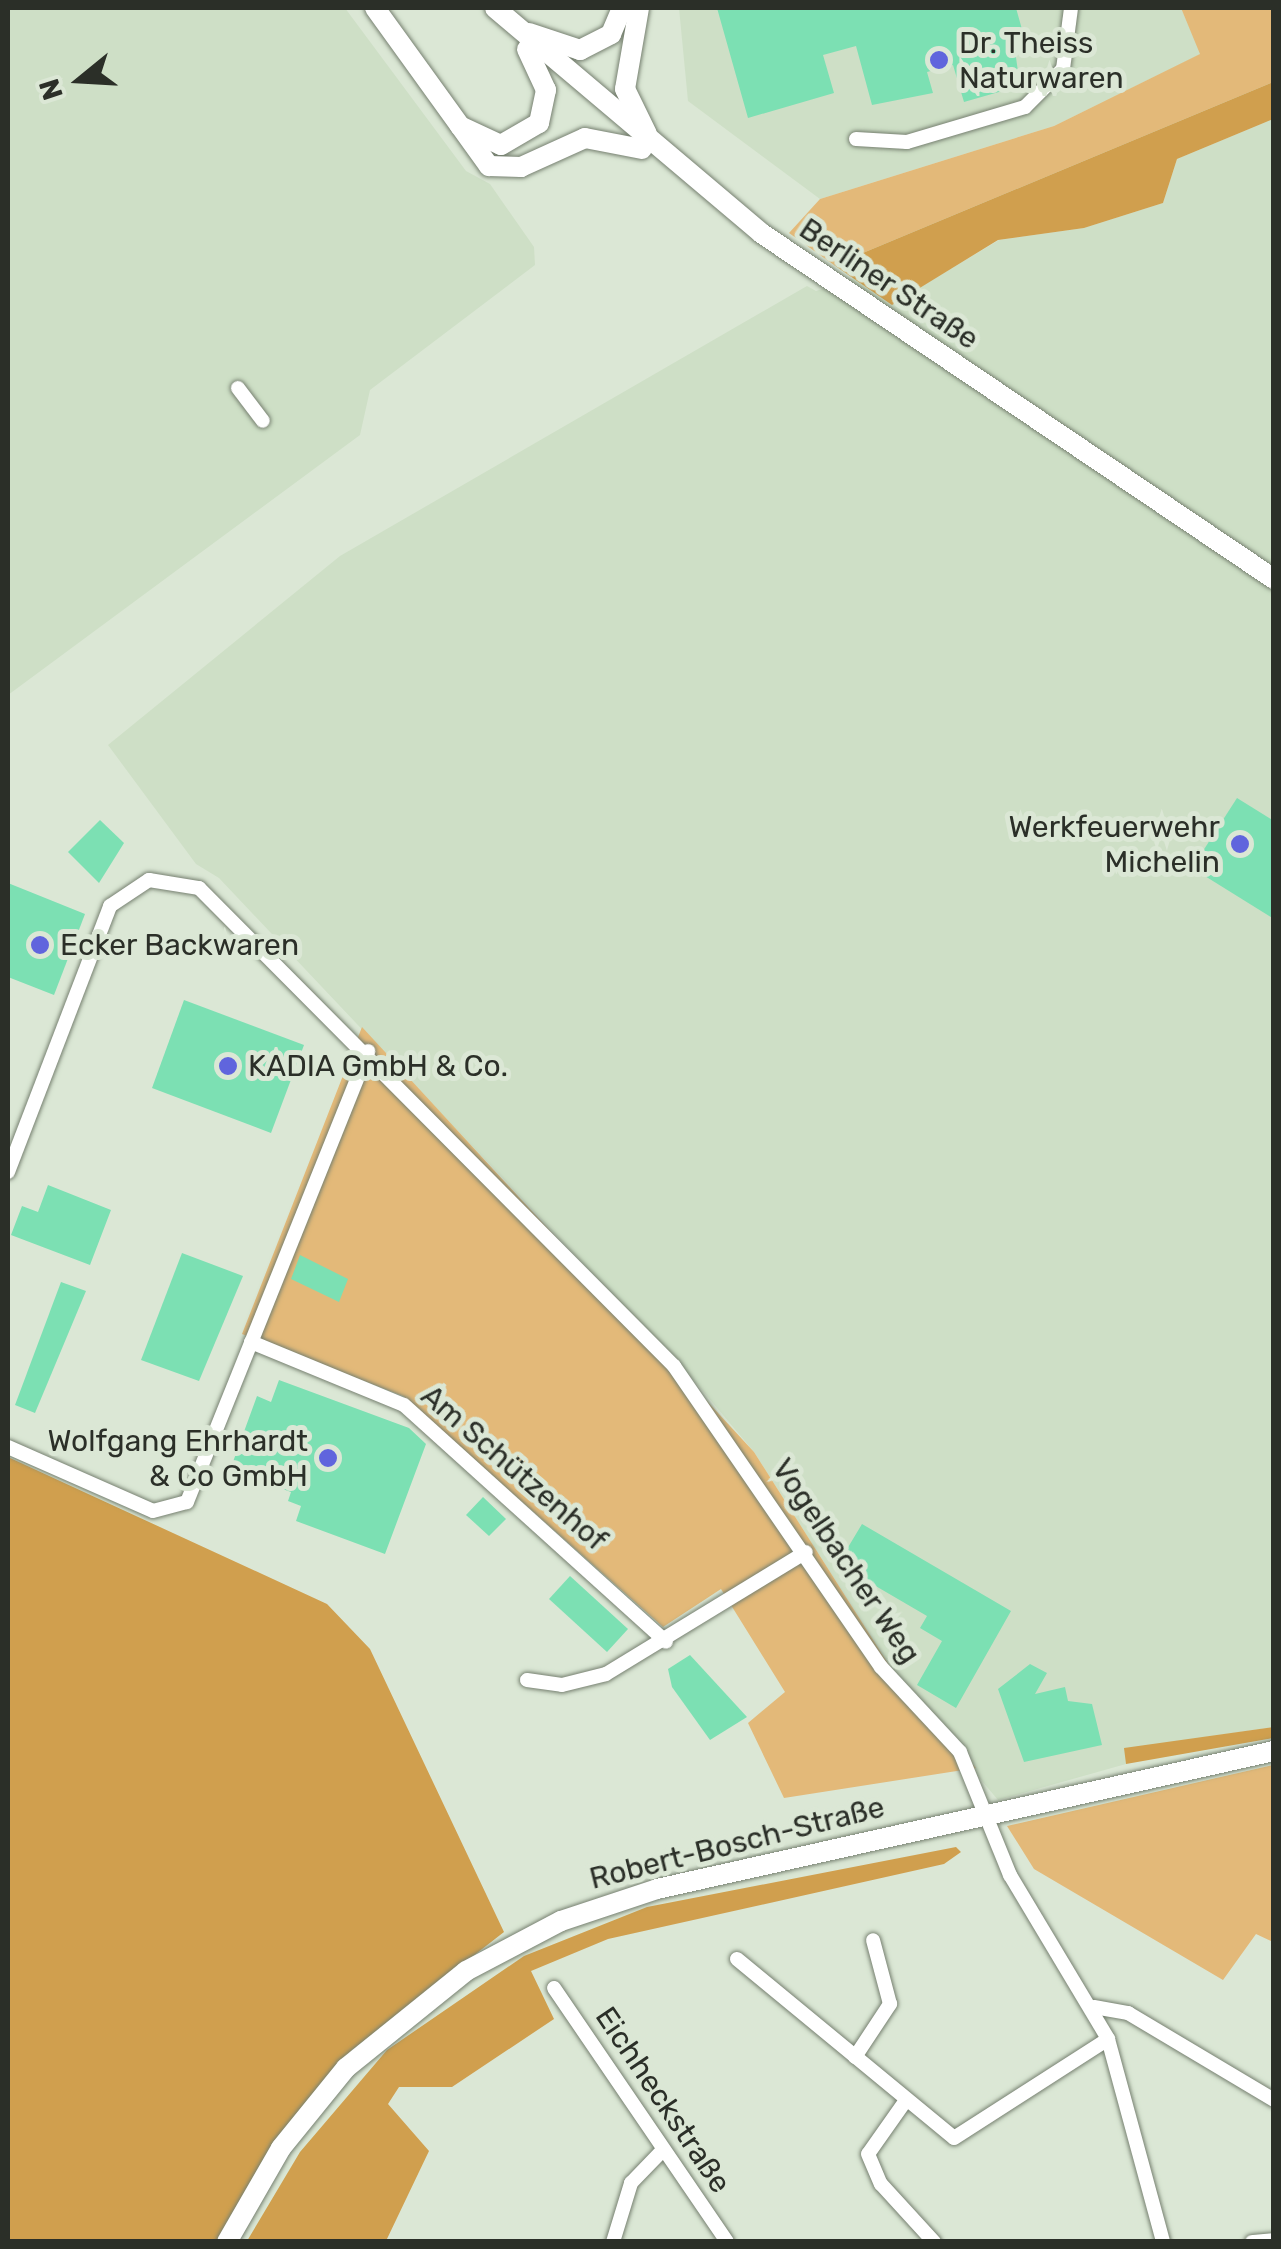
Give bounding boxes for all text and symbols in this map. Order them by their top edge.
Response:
place label: Dr. Theiss Naturwaren [959,25,1124,96]
north arrow [30,30,130,130]
marker: Dr. Theiss Naturwaren [928,49,950,71]
text: N [32,75,70,104]
street label: Berliner Straße [792,211,986,357]
place label: Werkfeuerwehr Michelin [1008,809,1220,880]
marker: Werkfeuerwehr Michelin [1229,833,1251,855]
place label: Ecker Backwaren [60,927,300,963]
marker: Ecker Backwaren [29,934,51,956]
place label: KADIA GmbH & Co. [248,1048,509,1084]
marker: KADIA GmbH & Co. [217,1055,239,1077]
street label: Am Schützenhof [414,1378,614,1558]
place label: Wolfgang Ehrhardt & Co GmbH [48,1423,308,1494]
marker: Wolfgang Ehrhardt & Co GmbH [317,1447,339,1469]
street label: Vogelbacher Weg [764,1451,928,1671]
street label: Robert-Bosch-Straße [586,1789,888,1897]
street label: Eichheckstraße [588,2000,738,2200]

